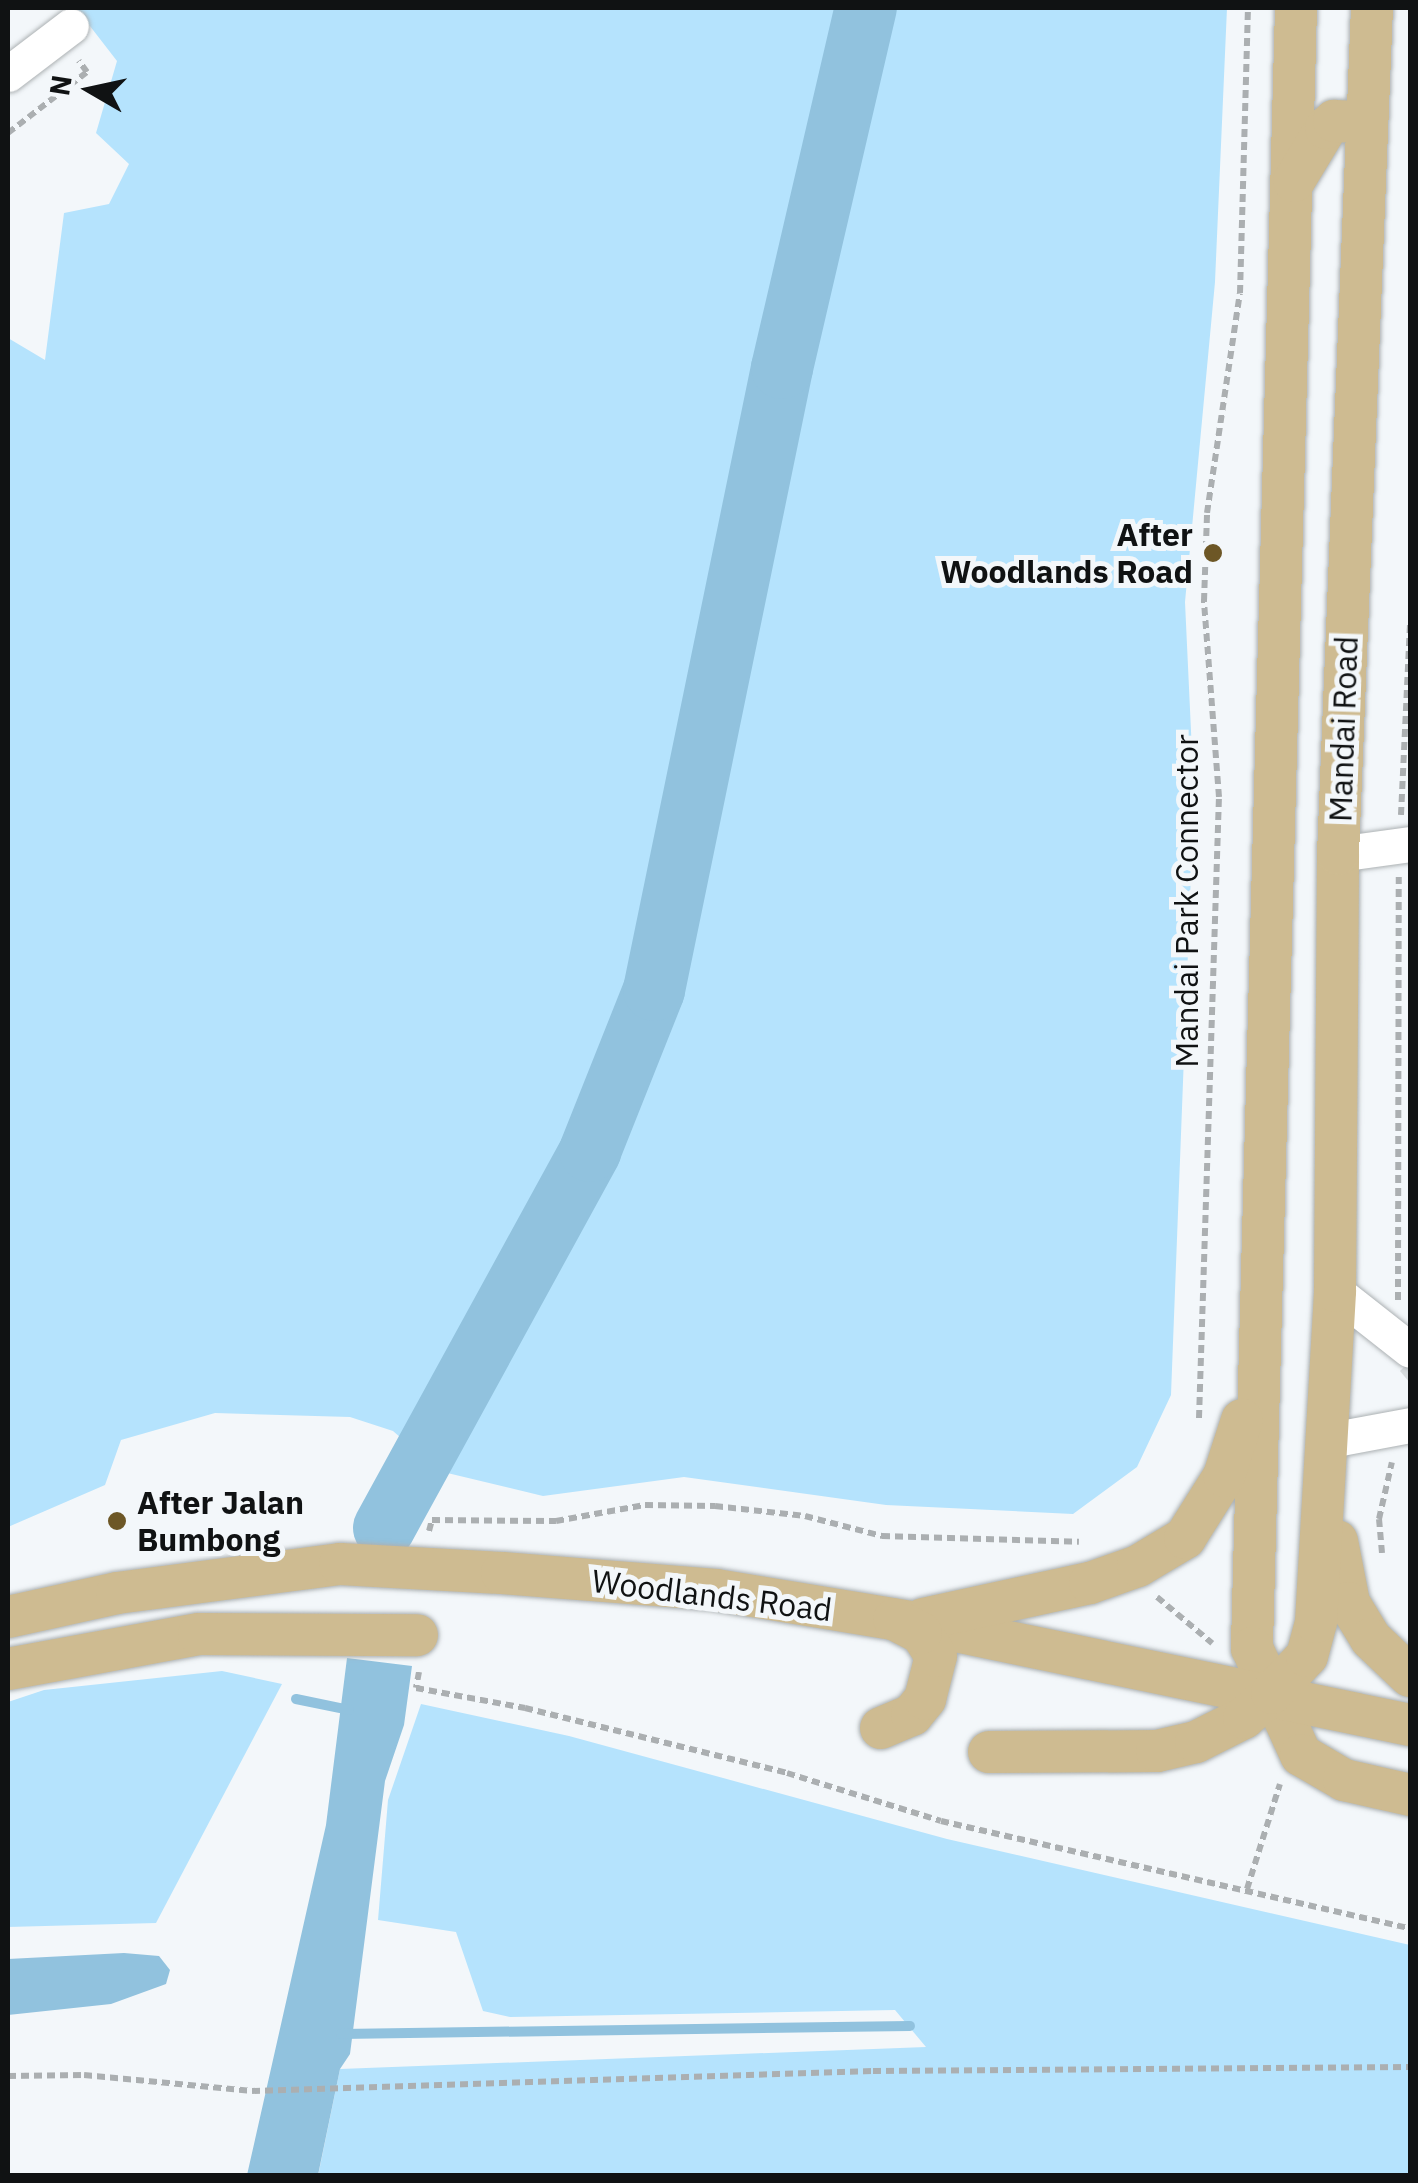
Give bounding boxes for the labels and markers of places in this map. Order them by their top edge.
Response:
place label: After Woodlands Road [940,516,1193,591]
marker: After Woodlands Road [1202,542,1224,564]
place label: After Jalan Bumbong [137,1484,304,1559]
marker: After Jalan Bumbong [106,1510,128,1532]

